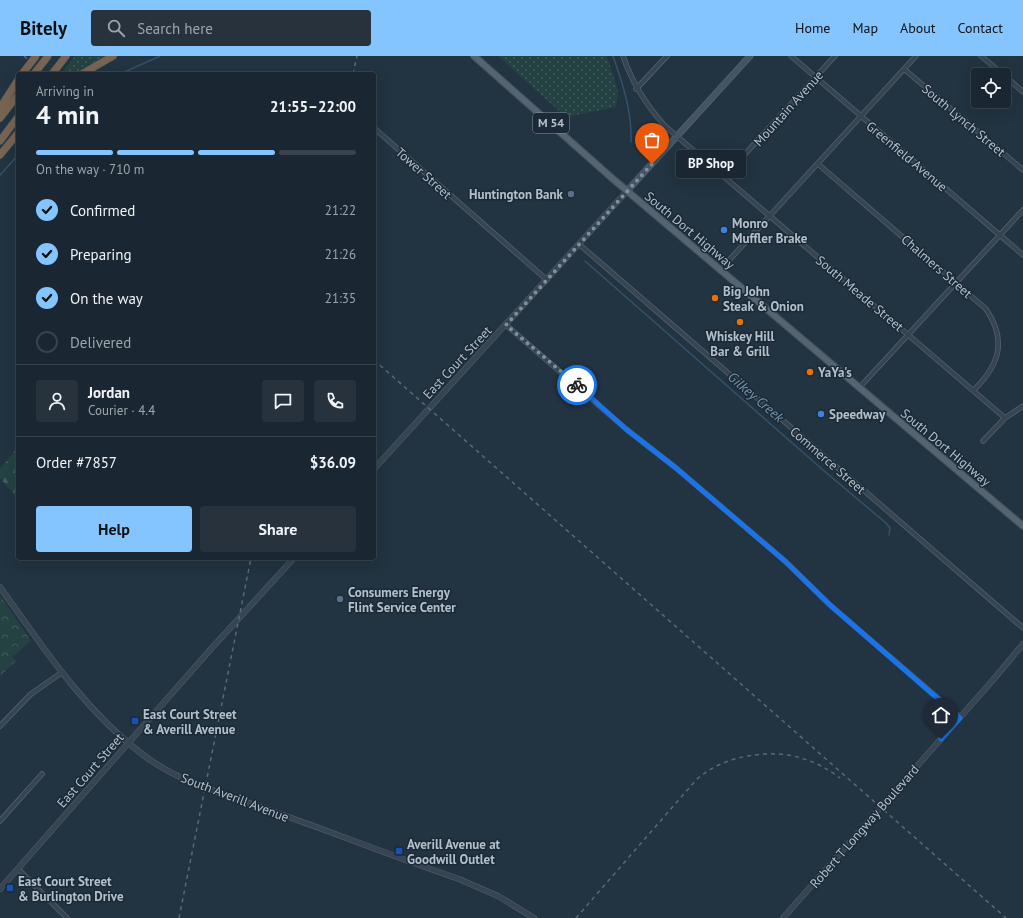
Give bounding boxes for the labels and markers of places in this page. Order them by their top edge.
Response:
pin [635,123,669,164]
callout: BP Shop [676,150,746,178]
place label: Huntington Bank [469,186,564,203]
marker: Huntington Bank [566,189,576,199]
place label: Monro Muffler Brake [732,215,808,247]
marker: Monro Muffler Brake [719,225,729,235]
place label: Big John Steak & Onion [723,283,804,315]
marker: Big John Steak & Onion [710,293,720,303]
marker: Whiskey Hill Bar & Grill [735,317,745,327]
place label: Whiskey Hill Bar & Grill [706,328,774,360]
place label: YaYa's [817,364,852,381]
marker: YaYa's [805,367,815,377]
place label: Speedway [829,406,886,423]
marker: Speedway [816,409,826,419]
place label: Consumers Energy Flint Service Center [348,584,456,616]
marker: Consumers Energy Flint Service Center [335,594,345,604]
pin [924,698,958,739]
place label: East Court Street & Averill Avenue [143,706,237,738]
marker: East Court Street & Averill Avenue [130,716,140,726]
place label: Averill Avenue at Goodwill Outlet [407,836,501,868]
marker: Averill Avenue at Goodwill Outlet [394,846,404,856]
place label: East Court Street & Burlington Drive [18,873,124,905]
marker: East Court Street & Burlington Drive [5,883,15,893]

